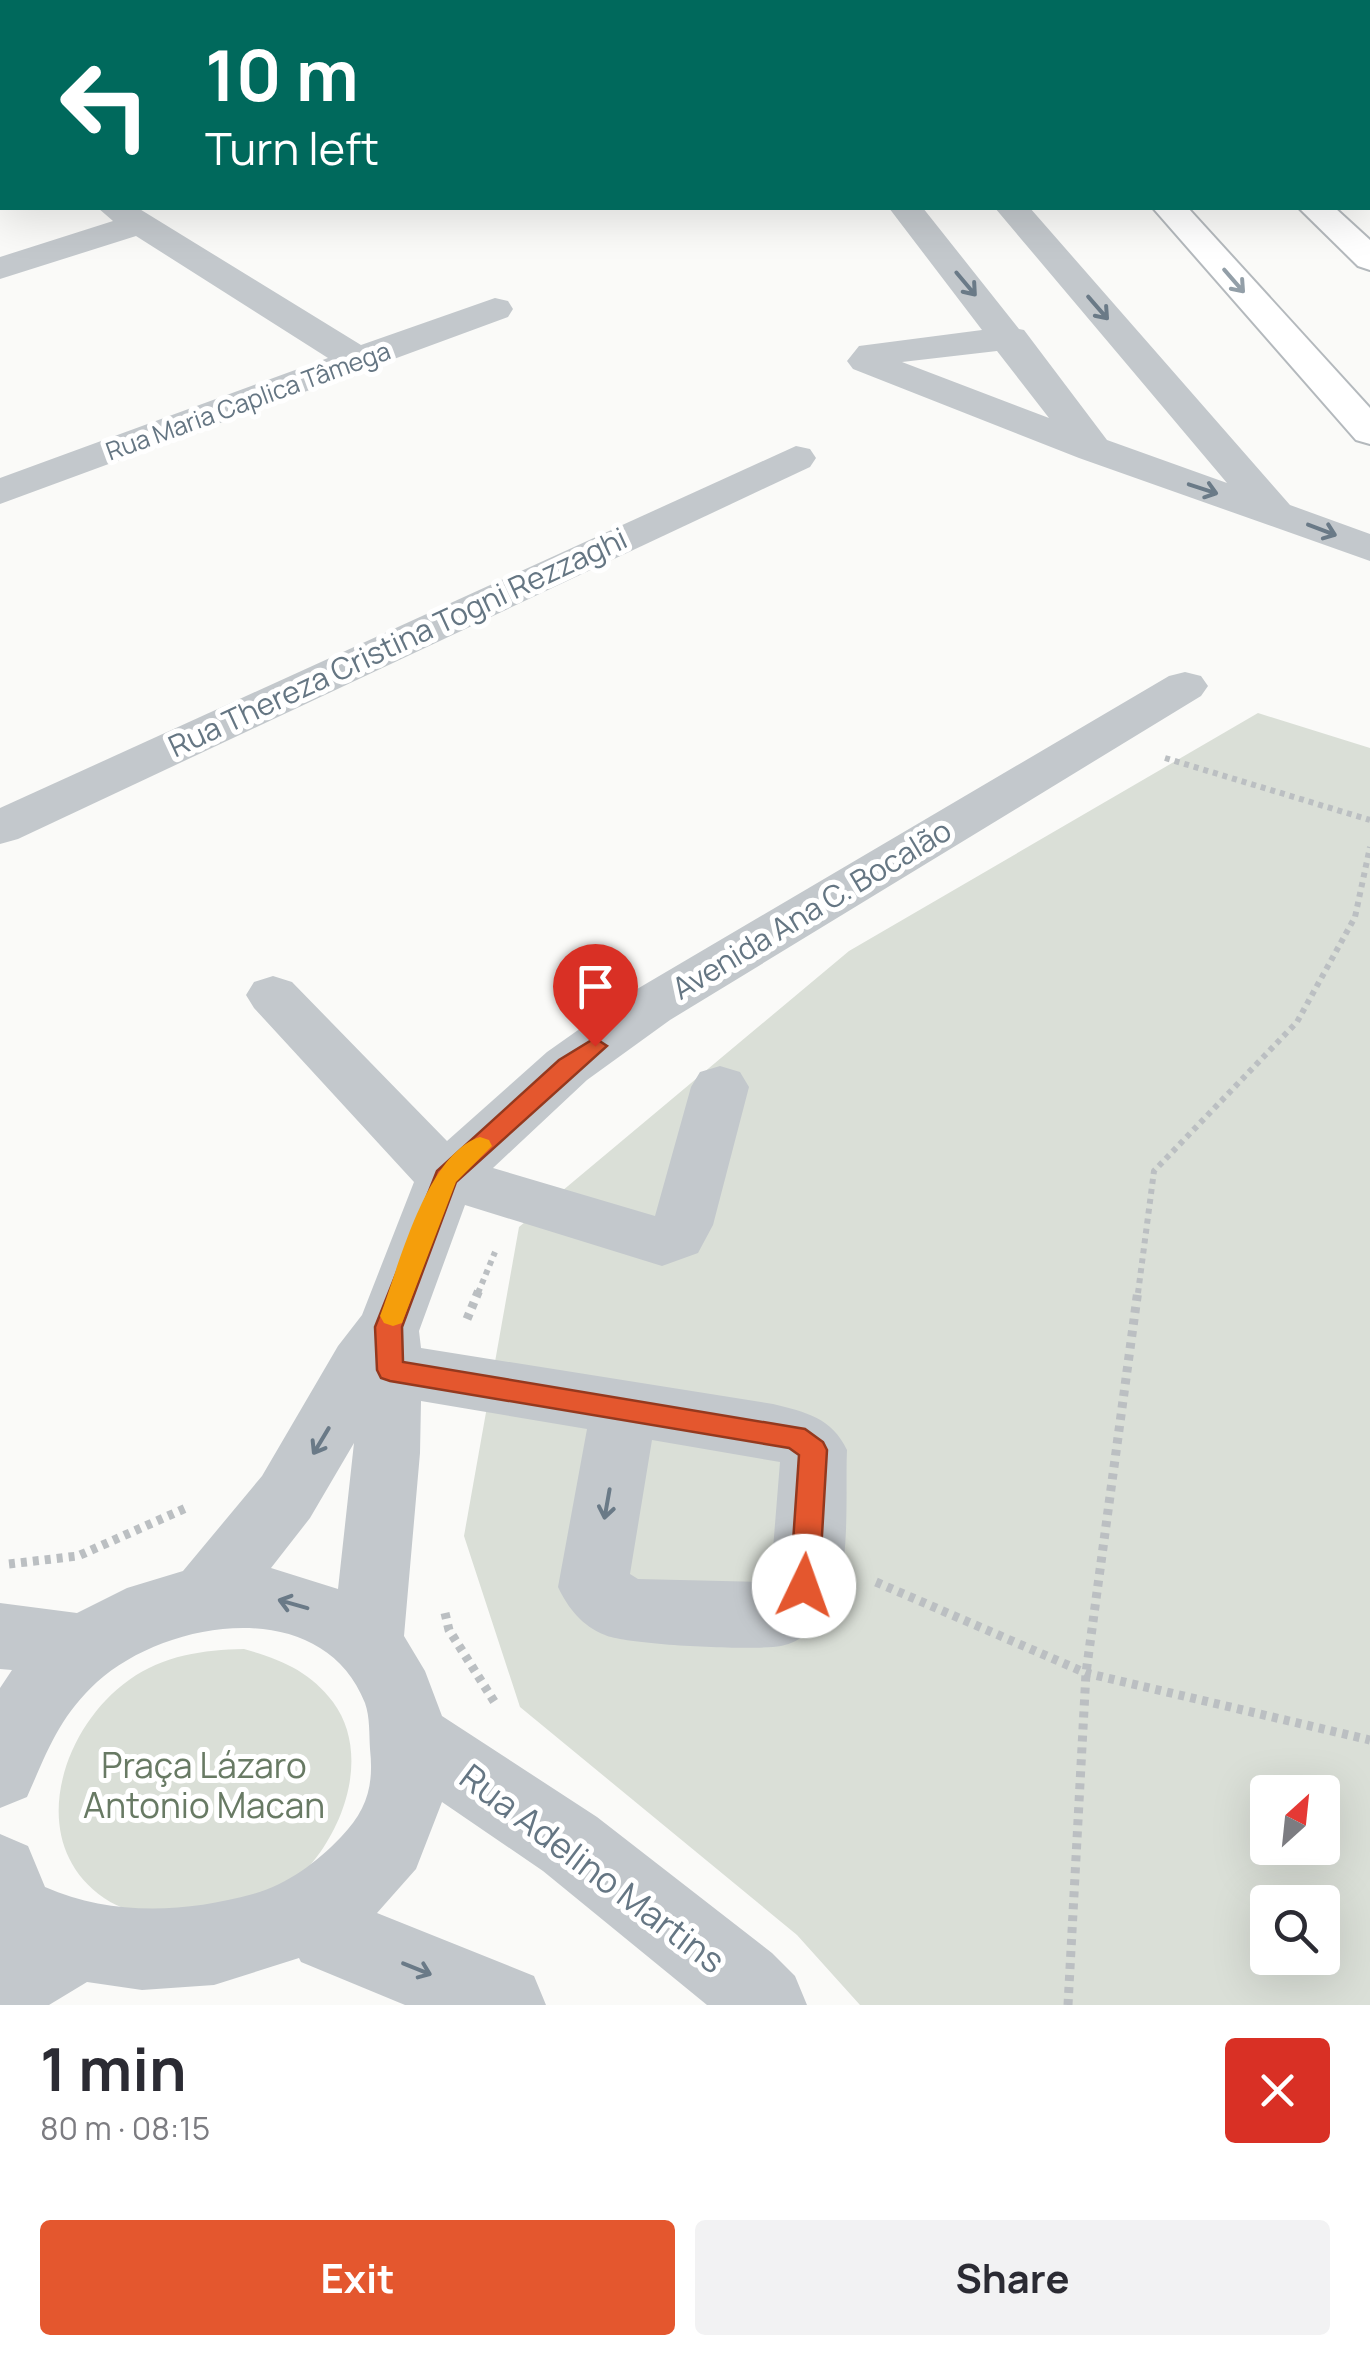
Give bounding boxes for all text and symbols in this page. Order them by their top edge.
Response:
text: 10 m [205,26,359,122]
icon: left [40,40,170,170]
text: Turn left [205,117,379,179]
one-way arrow [1222,268,1245,293]
one-way arrow [955,271,977,297]
one-way arrow [1087,295,1110,320]
street label: Rua Maria Caplica Tâmega [101,333,395,468]
one-way arrow [1187,481,1219,499]
street label: Rua Thereza Cristina Togni Rezzaghi [162,517,633,766]
one-way arrow [1306,522,1337,540]
street label: Avenida Ana C. Bocalão [664,809,958,1008]
pin [553,944,638,1047]
icon: arrive [568,959,623,1014]
one-way arrow [311,1426,331,1455]
one-way arrow [597,1487,616,1520]
position arrow [752,1534,856,1638]
one-way arrow [278,1593,310,1612]
park label: Praça Lázaro Antonio Macan [83,1741,325,1829]
street label: Rua Adelino Martins [450,1753,735,1984]
north arrow [1250,1775,1340,1865]
map controls [1250,1775,1340,1975]
button: search [1250,1885,1340,1975]
one-way arrow [402,1961,432,1979]
text: 1 min [40,2027,187,2109]
button: close [1225,2038,1330,2143]
text: 80 m · 08:15 [40,2106,210,2150]
button: Exit [40,2220,675,2335]
button: Share [695,2220,1330,2335]

